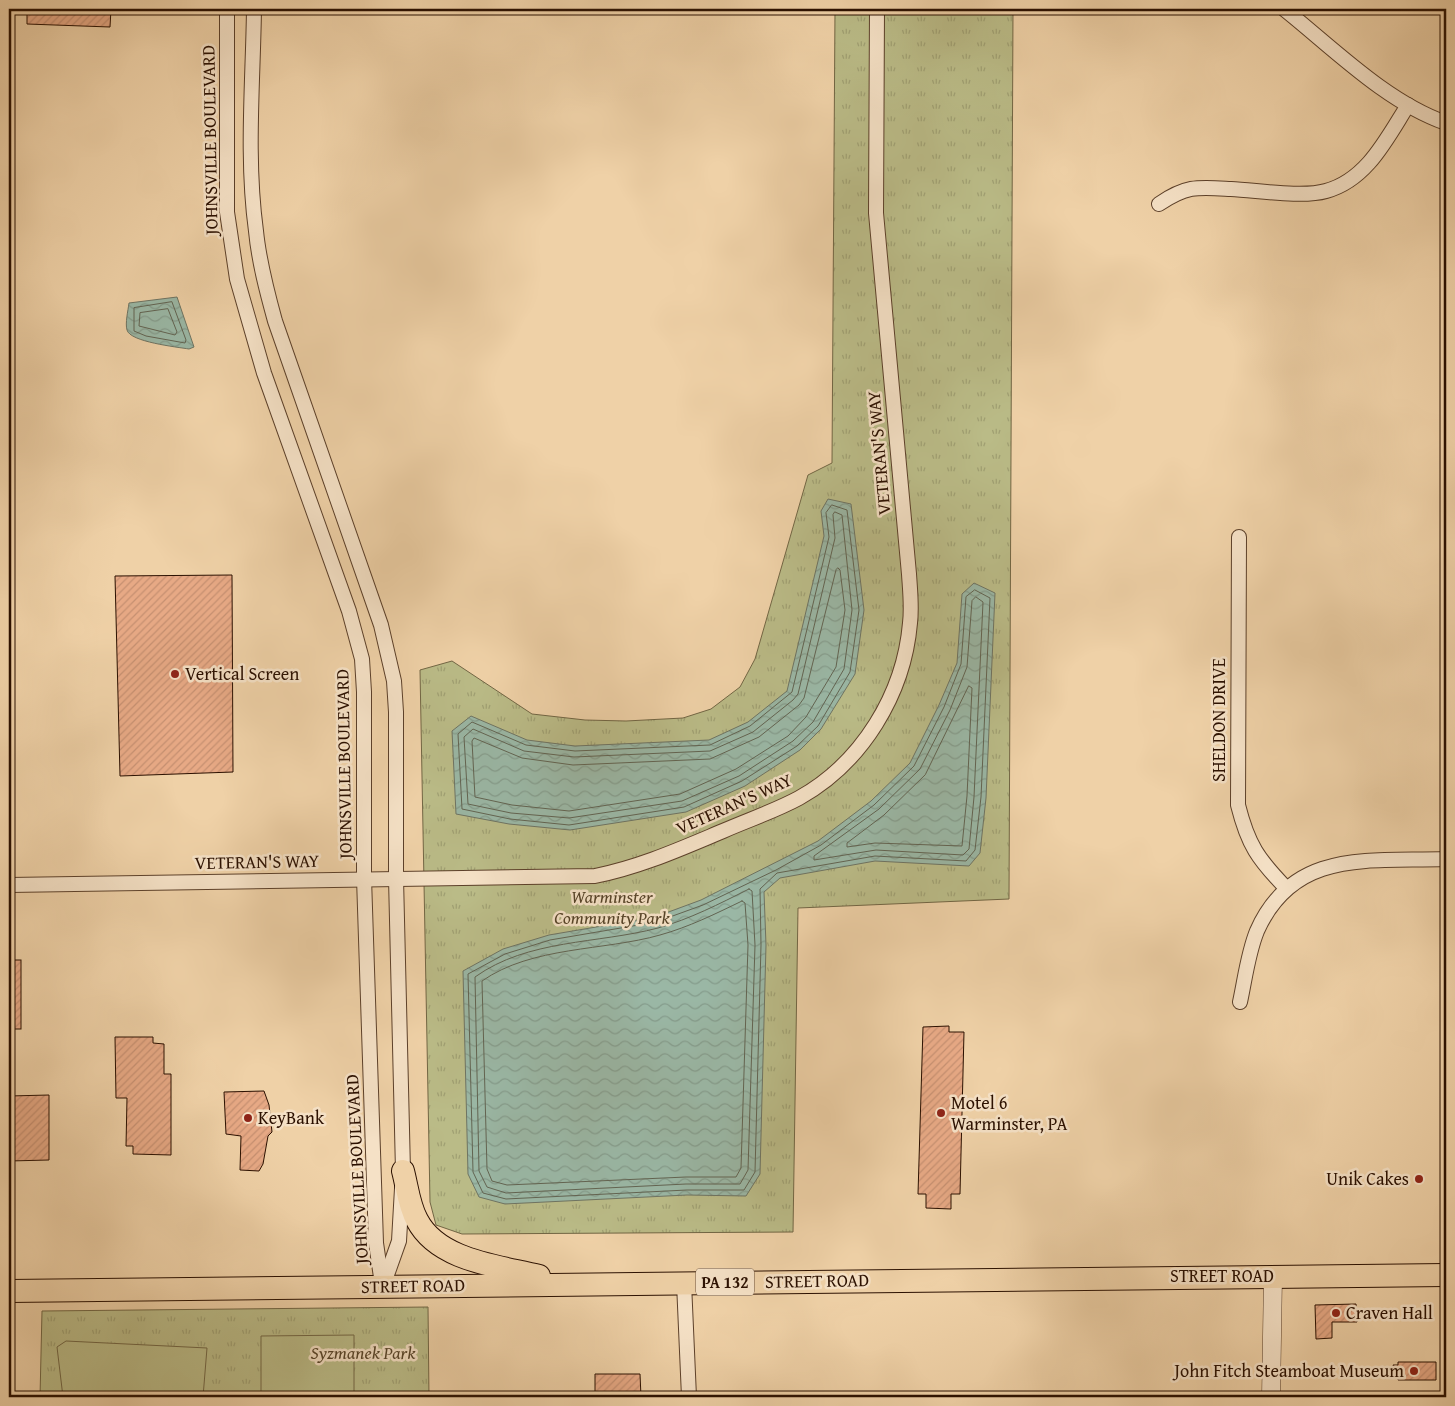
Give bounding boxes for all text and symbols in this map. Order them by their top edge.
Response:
street label: JOHNSVILLE BOULEVARD [194,45,225,237]
street label: VETERAN'S WAY [860,390,897,516]
street label: SHELDON DRIVE [1205,658,1232,782]
place label: Vertical Screen [185,660,299,687]
marker: Vertical Screen [169,668,181,680]
street label: JOHNSVILLE BOULEVARD [328,669,359,861]
street label: VETERAN'S WAY [671,766,796,841]
street label: VETERAN'S WAY [194,847,320,876]
park label: Warminster Community Park [554,883,671,931]
street label: JOHNSVILLE BOULEVARD [338,1073,375,1267]
place label: Motel 6 Warminster, PA [951,1089,1067,1137]
place label: KeyBank [258,1104,325,1131]
marker: Motel 6 Warminster, PA [935,1107,947,1119]
marker: KeyBank [242,1112,254,1124]
place label: Unik Cakes [1326,1165,1409,1192]
marker: Unik Cakes [1413,1173,1425,1185]
street label: STREET ROAD [1170,1262,1274,1289]
street label: STREET ROAD [765,1266,869,1295]
road number: PA 132 [696,1268,754,1295]
street label: STREET ROAD [361,1271,465,1300]
place label: Craven Hall [1346,1299,1433,1326]
marker: Craven Hall [1330,1307,1342,1319]
park label: Syzmanek Park [311,1339,416,1366]
place label: John Fitch Steamboat Museum [1172,1357,1404,1384]
marker: John Fitch Steamboat Museum [1408,1365,1420,1377]

